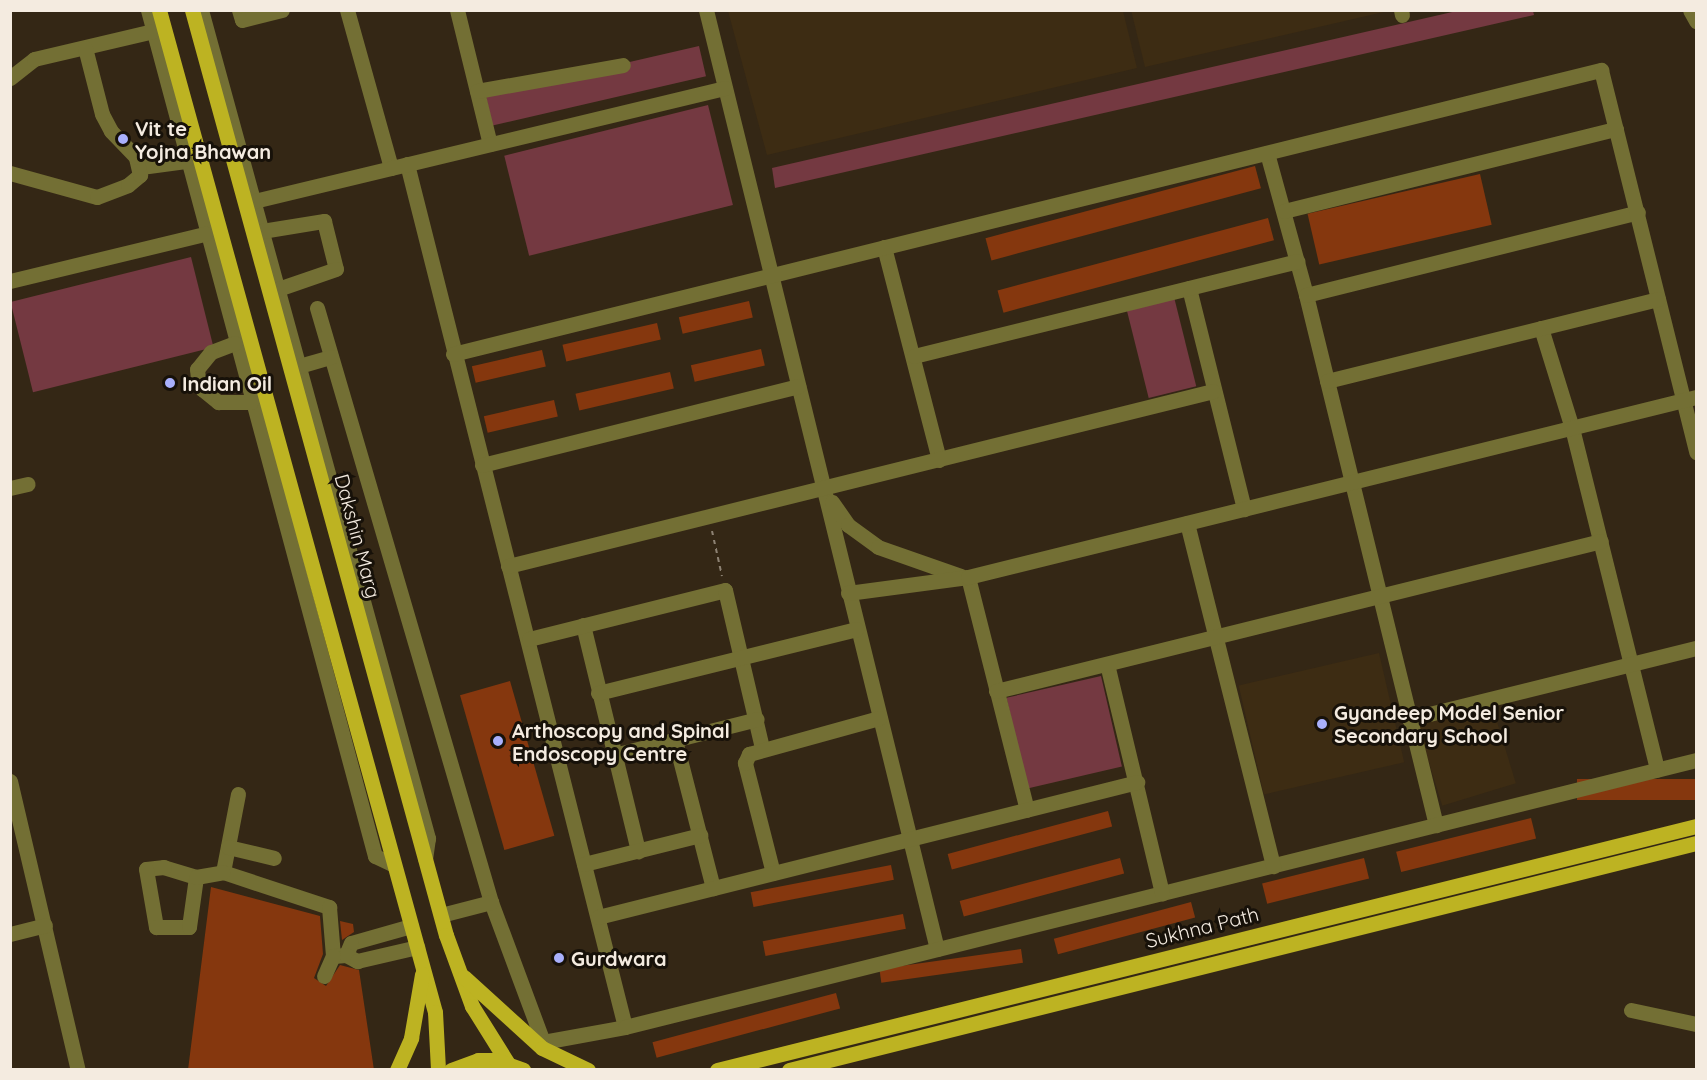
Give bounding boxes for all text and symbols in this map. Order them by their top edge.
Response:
place label: Vit te Yojna Bhawan [135,116,271,163]
marker: Vit te Yojna Bhawan [116,132,130,146]
place label: Indian Oil [182,371,272,395]
marker: Indian Oil [163,376,177,390]
street label: Dakshin Marg [330,471,386,601]
place label: Gyandeep Model Senior Secondary School [1334,700,1564,747]
marker: Gyandeep Model Senior Secondary School [1315,717,1329,731]
place label: Arthoscopy and Spinal Endoscopy Centre [512,718,730,765]
marker: Arthoscopy and Spinal Endoscopy Centre [489,732,507,750]
street label: Sukhna Path [1143,901,1261,953]
place label: Gurdwara [571,946,666,970]
marker: Gurdwara [552,951,566,965]

